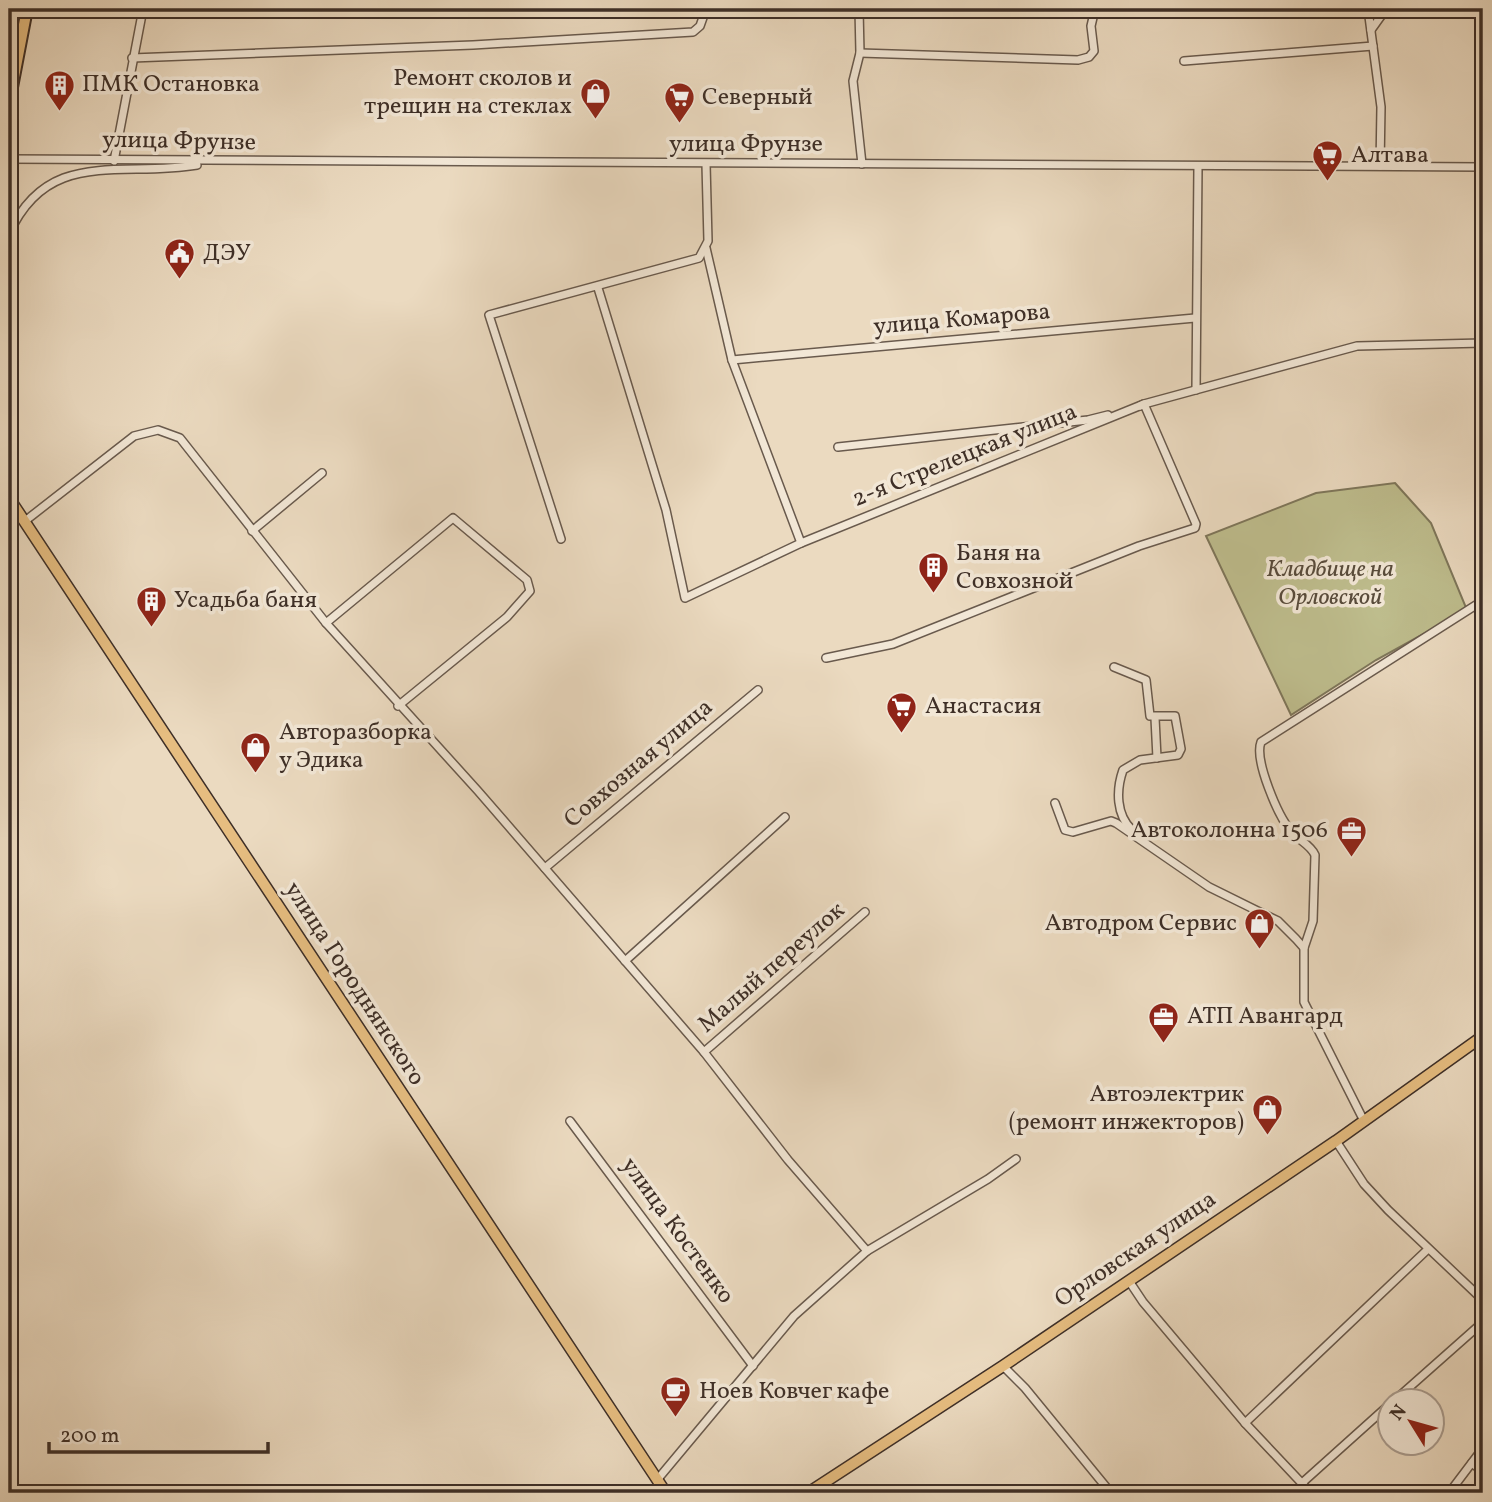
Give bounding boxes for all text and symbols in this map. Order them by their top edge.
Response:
place label: Ремонт сколов и трещин на стеклах [364,62,572,124]
building icon: ПМК Остановка [42,68,76,112]
place label: ПМК Остановка [82,68,260,102]
shop icon: Ремонт сколов и трещин на стеклах [578,76,612,120]
supermarket icon: Северный [662,81,696,125]
place label: Северный [702,81,813,115]
street label: улица Фрунзе [102,124,256,160]
street label: улица Фрунзе [669,128,823,162]
supermarket icon: Алтава [1311,139,1345,183]
place label: Алтава [1351,139,1429,173]
public building icon: ДЭУ [163,237,197,281]
place label: ДЭУ [203,237,251,271]
street label: улица Комарова [872,295,1052,345]
street label: 2-я Стрелецкая улица [847,395,1083,517]
place label: Баня на Совхозной [956,537,1073,599]
building icon: Баня на Совхозной [916,551,950,595]
park label: Кладбище на Орловской [1266,553,1394,615]
building icon: Усадьба баня [134,584,168,628]
place label: Усадьба баня [174,584,317,618]
supermarket icon: Анастасия [885,690,919,734]
place label: Анастасия [925,690,1041,724]
street label: Совхозная улица [557,691,721,837]
place label: Авторазборка у Эдика [279,716,432,778]
shop icon: Авторазборка у Эдика [239,730,273,774]
place label: Автоколонна 1506 [1131,814,1328,848]
office icon: Автоколонна 1506 [1334,814,1368,858]
street label: улица Городнянского [275,875,433,1093]
street label: Малый переулок [691,894,853,1041]
place label: Автодром Сервис [1045,907,1237,941]
shop icon: Автодром Сервис [1243,907,1277,951]
office icon: АТП Авангард [1147,1000,1181,1044]
place label: АТП Авангард [1187,1000,1343,1034]
place label: Автоэлектрик (ремонт инжекторов) [1009,1078,1244,1140]
shop icon: Автоэлектрик (ремонт инжекторов) [1250,1092,1284,1136]
street label: улица Костенко [612,1151,742,1311]
street label: Орловская улица [1048,1183,1224,1317]
cafe icon: Ноев Ковчег кафе [659,1375,693,1419]
place label: Ноев Ковчег кафе [699,1375,889,1409]
north arrow [1376,1386,1446,1456]
text: N [1384,1399,1414,1426]
scale bar [49,1411,268,1455]
text: 200 m [60,1422,120,1451]

